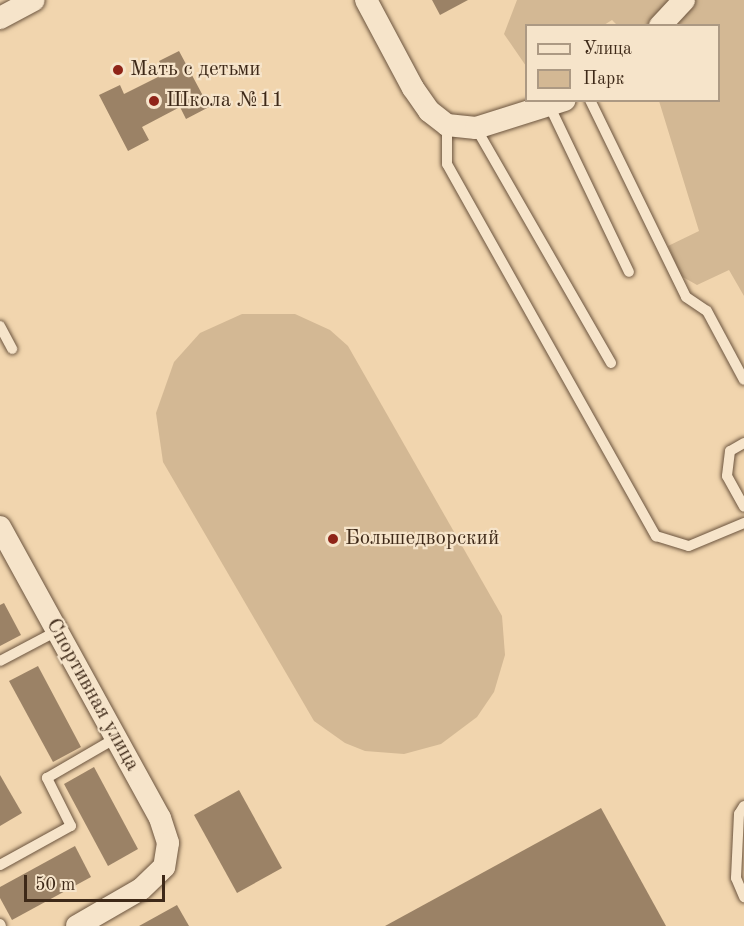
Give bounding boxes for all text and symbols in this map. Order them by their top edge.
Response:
legend [525,24,720,102]
text: Улица [583,40,632,58]
place label: Мать с детьми [130,57,261,83]
marker: Мать с детьми [111,63,125,77]
text: Парк [583,70,624,88]
place label: Школа №11 [166,88,284,114]
marker: Школа №11 [147,94,161,108]
place label: Большедворский [345,526,499,552]
marker: Большедворский [326,532,340,546]
street label: Спортивная улица [40,614,144,776]
scale bar [27,863,168,901]
text: 50 m [35,876,75,894]

